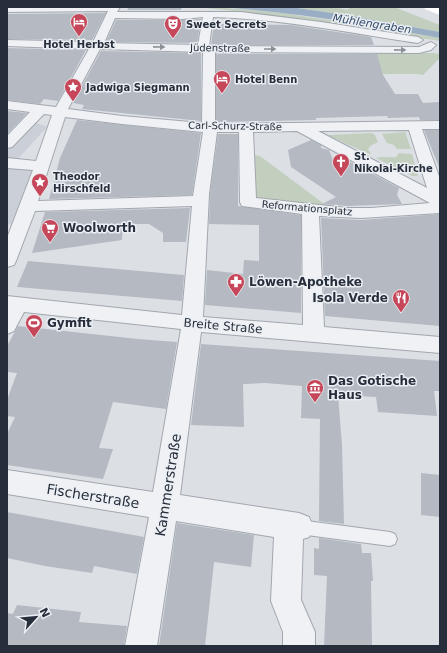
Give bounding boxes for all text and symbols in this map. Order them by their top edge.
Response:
water label: Mühlengraben [332,11,412,37]
hotel icon: Hotel Herbst [69,12,89,37]
theatre icon: Sweet Secrets [163,14,183,39]
place label: Sweet Secrets [186,19,267,30]
place label: Hotel Herbst [43,39,115,50]
street label: Jüdenstraße [189,42,250,54]
one-way arrow [153,44,166,50]
one-way arrow [264,46,277,52]
one-way arrow [394,47,407,53]
hotel icon: Hotel Benn [212,69,232,94]
place label: Hotel Benn [235,74,297,85]
place icon: Jadwiga Siegmann [63,77,83,102]
place label: Jadwiga Siegmann [85,82,190,93]
street label: Carl-Schurz-Straße [188,120,282,132]
place label: St. Nikolai-Kirche [354,151,433,174]
church icon: St. Nikolai-Kirche [331,152,351,177]
place label: Theodor Hirschfeld [53,171,110,194]
place icon: Theodor Hirschfeld [30,172,50,197]
street label: Reformationsplatz [261,199,353,217]
supermarket icon: Woolworth [40,218,60,243]
place label: Woolworth [63,221,136,235]
pharmacy icon: Löwen-Apotheke [226,272,246,297]
place label: Löwen-Apotheke [249,275,362,289]
restaurant icon: Isola Verde [391,288,411,313]
place label: Isola Verde [312,291,388,305]
sports icon: Gymfit [24,313,44,338]
place label: Gymfit [47,316,92,330]
street label: Breite Straße [183,316,263,336]
place label: Das Gotische Haus [328,374,416,402]
museum icon: Das Gotische Haus [305,378,325,403]
street label: Kammerstraße [152,433,184,537]
street label: Fischerstraße [45,481,141,511]
north arrow [16,597,56,637]
text: N [37,606,52,620]

